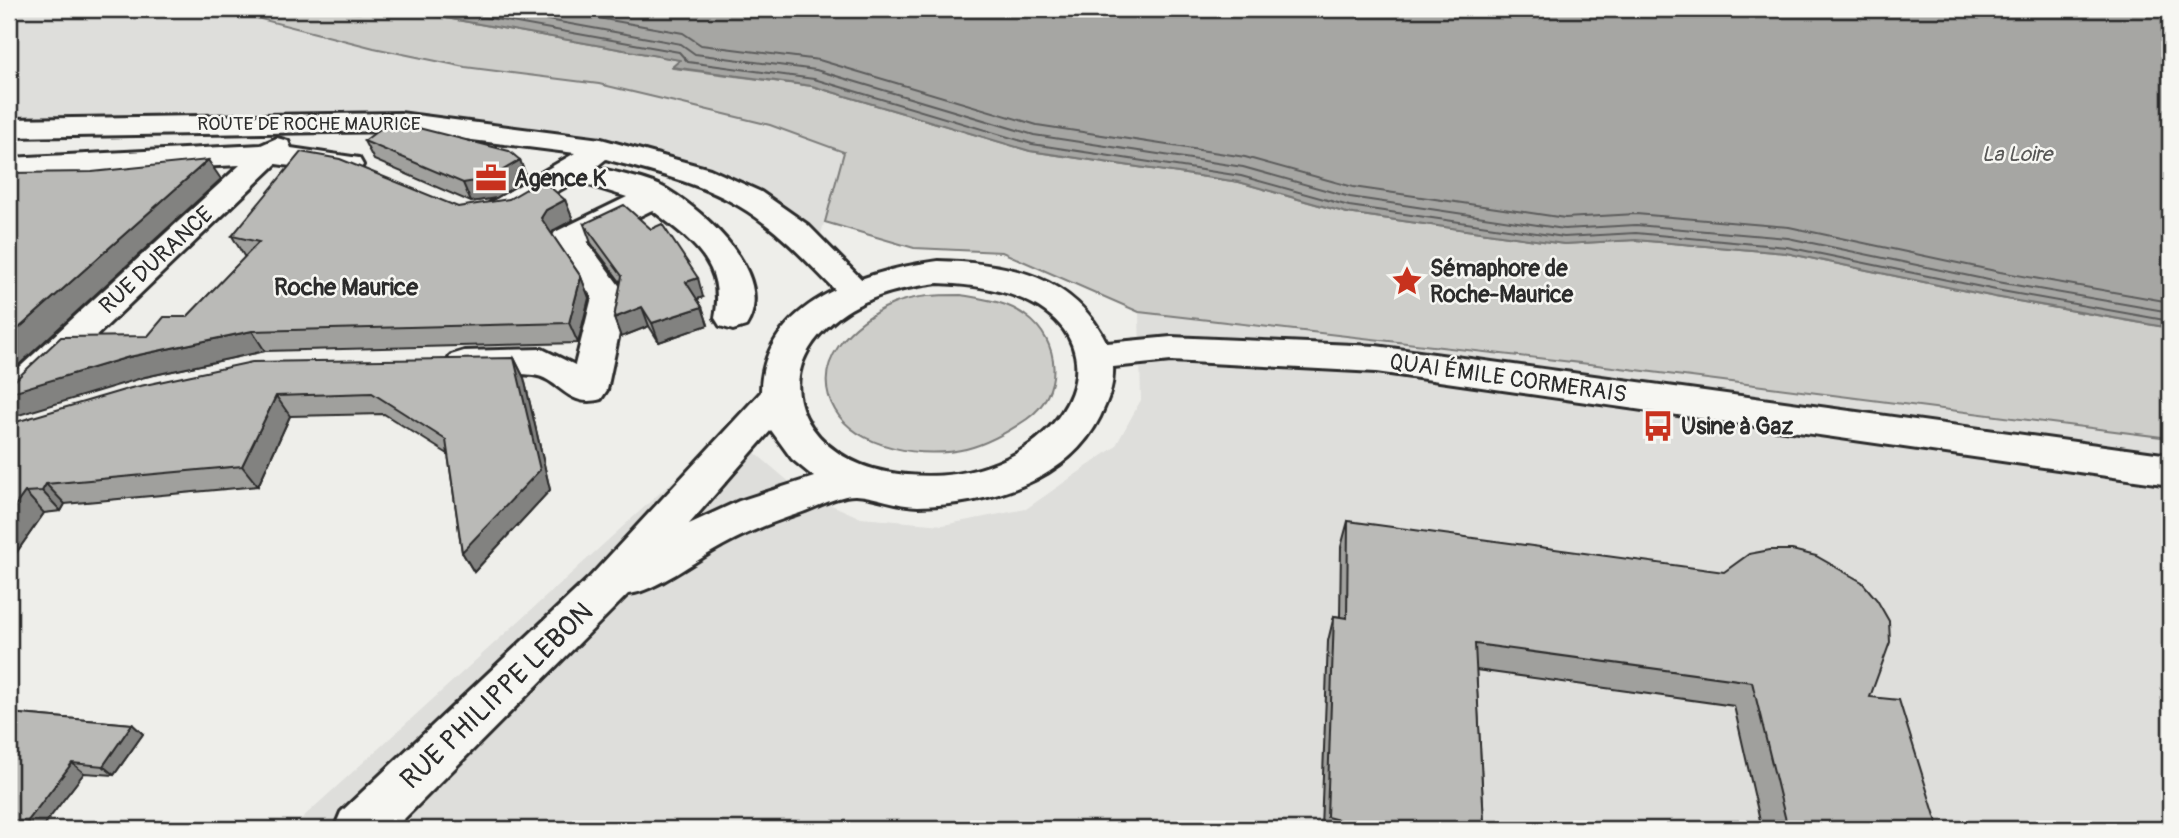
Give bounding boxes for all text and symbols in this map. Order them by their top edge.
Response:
street label: ROUTE DE ROCHE MAURICE [197,112,421,136]
water label: La Loire [1982,141,2055,168]
office icon: Agence K [474,161,508,195]
place label: Agence K [514,164,606,193]
street label: RUE DURANCE [93,200,219,320]
place label: Sémaphore de Roche-Maurice [1430,254,1574,309]
place icon: Sémaphore de Roche-Maurice [1390,264,1424,298]
district label: Roche Maurice [274,273,419,302]
street label: QUAI ÉMILE CORMERAIS [1387,347,1629,409]
bus stop icon: Usine à Gaz [1641,409,1675,443]
place label: Usine à Gaz [1681,412,1793,441]
street label: RUE PHILIPPE LEBON [393,595,601,797]

